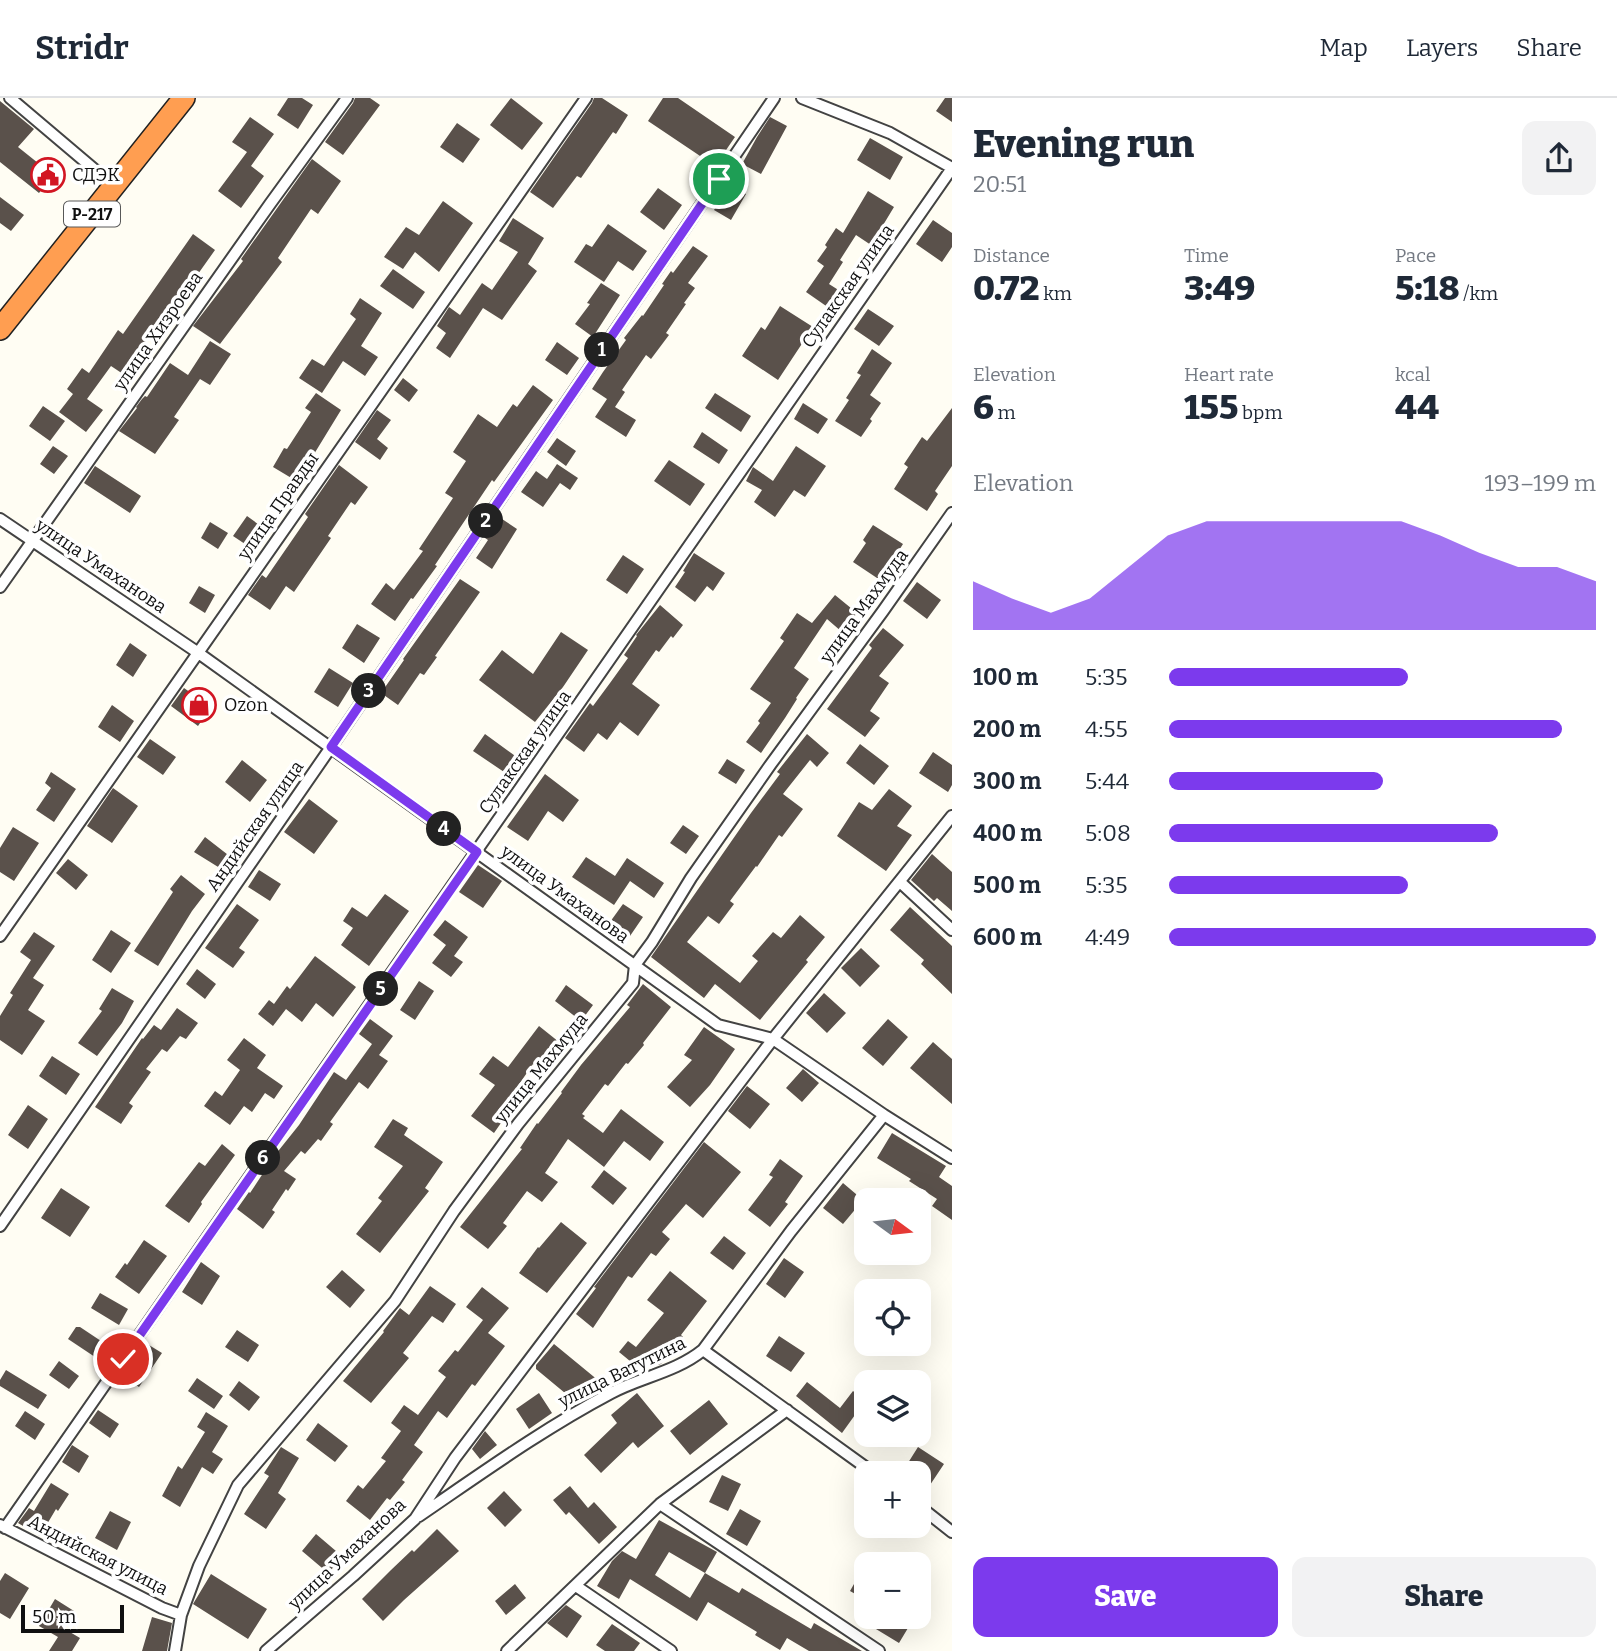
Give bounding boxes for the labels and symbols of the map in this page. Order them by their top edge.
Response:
pin [689,149,749,209]
public building icon: СДЭК [29,156,67,194]
place label: СДЭК [72,164,120,186]
road number: Р-217 [64,202,120,226]
street label: Сулакская улица [797,220,899,352]
street label: улица Хизроева [108,267,207,396]
pin: 1 [584,332,620,368]
street label: улица Правды [232,448,323,565]
pin: 2 [468,504,504,538]
street label: улица Умаханова [31,514,171,618]
street label: улица Махмуда [815,545,913,668]
pin: 3 [352,674,386,708]
shop icon: Ozon [180,686,218,724]
street label: Сулакская улица [474,686,576,818]
place label: Ozon [224,694,268,716]
street label: Андийская улица [202,756,308,896]
pin: 4 [426,812,462,846]
street label: улица Умаханова [496,840,633,948]
pin: 5 [364,972,398,1006]
street label: улица Махмуда [489,1008,592,1128]
pin: 6 [246,1140,280,1176]
north arrow [854,1188,931,1265]
pin [93,1329,153,1389]
street label: улица Ватутина [554,1332,689,1413]
street label: улица Умаханова [283,1494,411,1615]
street label: Андийская улица [24,1510,172,1600]
scale bar [21,1602,124,1634]

